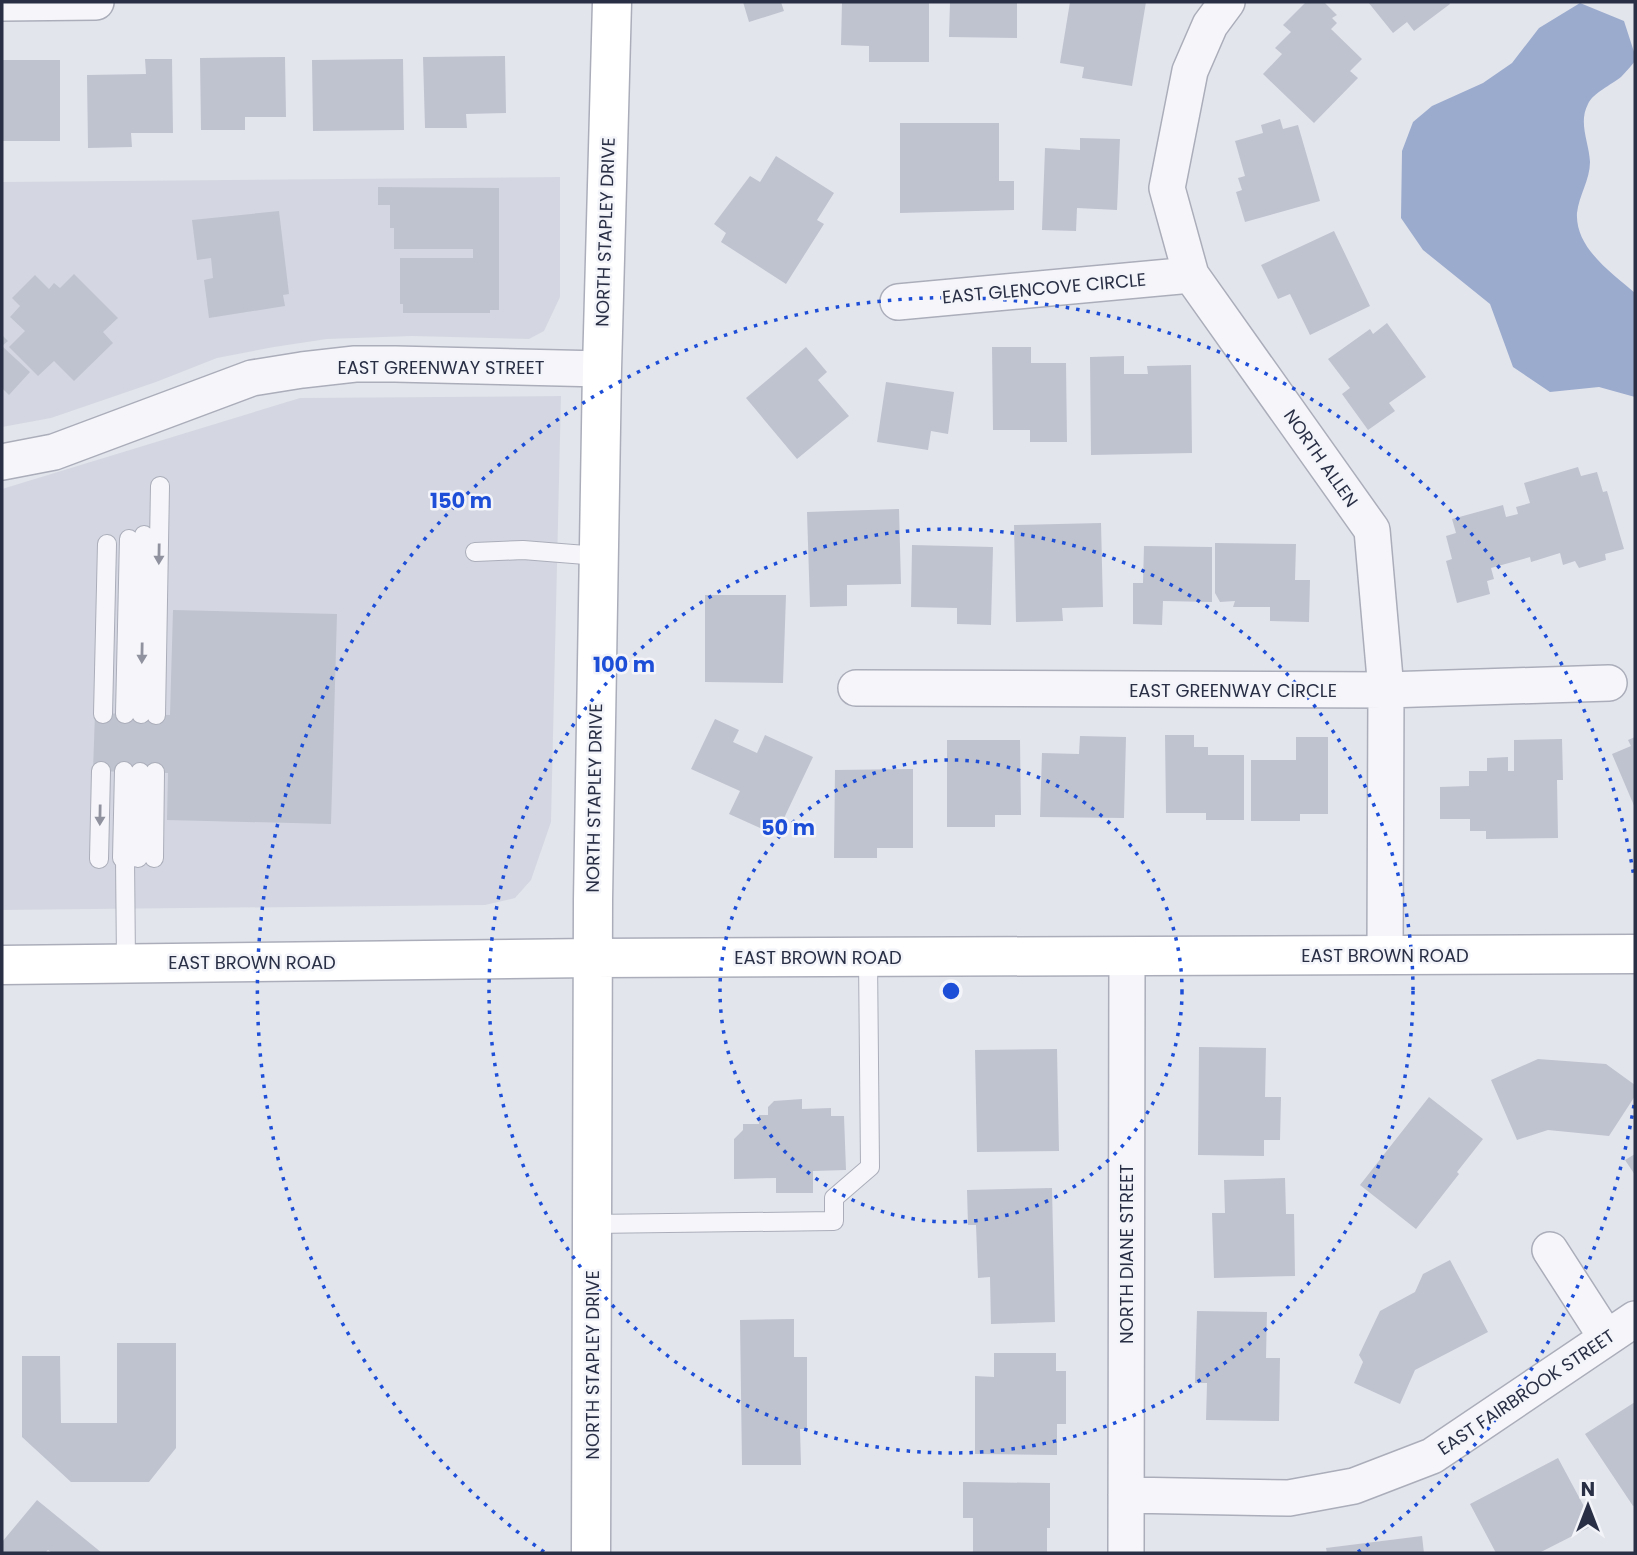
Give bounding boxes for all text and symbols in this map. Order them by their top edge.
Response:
street label: NORTH STAPLEY DRIVE [589,137,621,327]
street label: EAST GLENCOVE CIRCLE [941,267,1147,309]
street label: EAST GREENWAY STREET [337,355,545,380]
street label: NORTH ALLEN [1278,404,1364,512]
text: 150 m [430,486,492,515]
one-way arrow [153,543,165,565]
one-way arrow [136,642,148,664]
text: 100 m [593,650,655,679]
street label: EAST GREENWAY CIRCLE [1129,678,1337,703]
street label: NORTH STAPLEY DRIVE [580,703,608,893]
one-way arrow [94,804,106,826]
text: 50 m [761,813,815,842]
street label: EAST BROWN ROAD [1301,943,1469,968]
street label: EAST BROWN ROAD [734,945,902,970]
street label: EAST BROWN ROAD [168,950,336,975]
centre of rings [939,979,963,1003]
street label: NORTH DIANE STREET [1114,1164,1139,1344]
street label: NORTH STAPLEY DRIVE [580,1270,605,1460]
street label: EAST FAIRBROOK STREET [1433,1323,1620,1461]
north arrow [1553,1471,1623,1541]
text: N [1581,1476,1595,1503]

